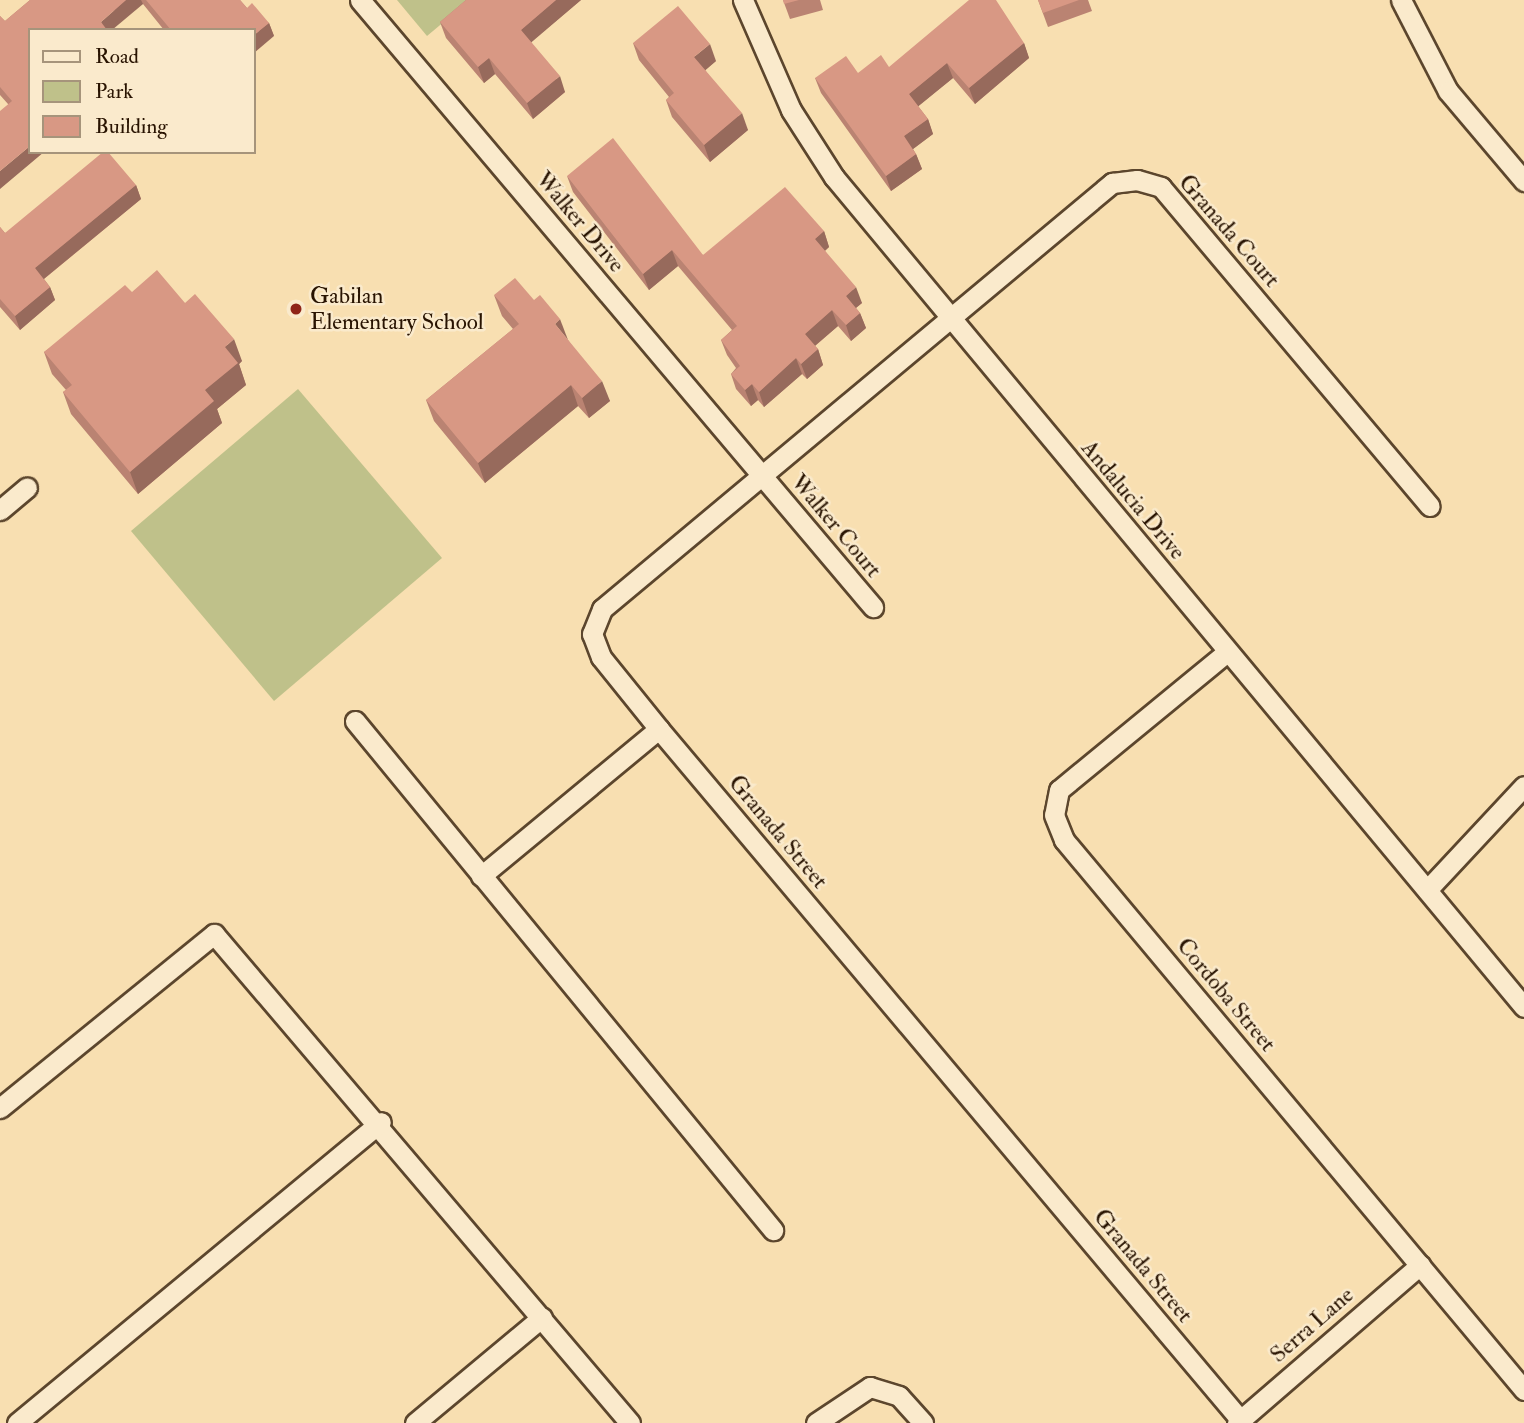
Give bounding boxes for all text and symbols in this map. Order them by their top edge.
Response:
legend [28,28,256,154]
text: Road [95,43,139,70]
text: Park [95,78,133,105]
text: Building [95,113,168,140]
street label: Walker Drive [530,166,630,278]
street label: Granada Court [1173,169,1285,293]
place label: Gabilan Elementary School [310,282,484,336]
marker: Gabilan Elementary School [288,301,304,317]
street label: Andalucia Drive [1075,435,1191,565]
street label: Walker Court [785,469,887,583]
street label: Granada Street [723,770,833,894]
street label: Cordoba Street [1171,933,1281,1057]
street label: Granada Street [1088,1204,1198,1328]
street label: Serra Lane [1265,1281,1359,1369]

